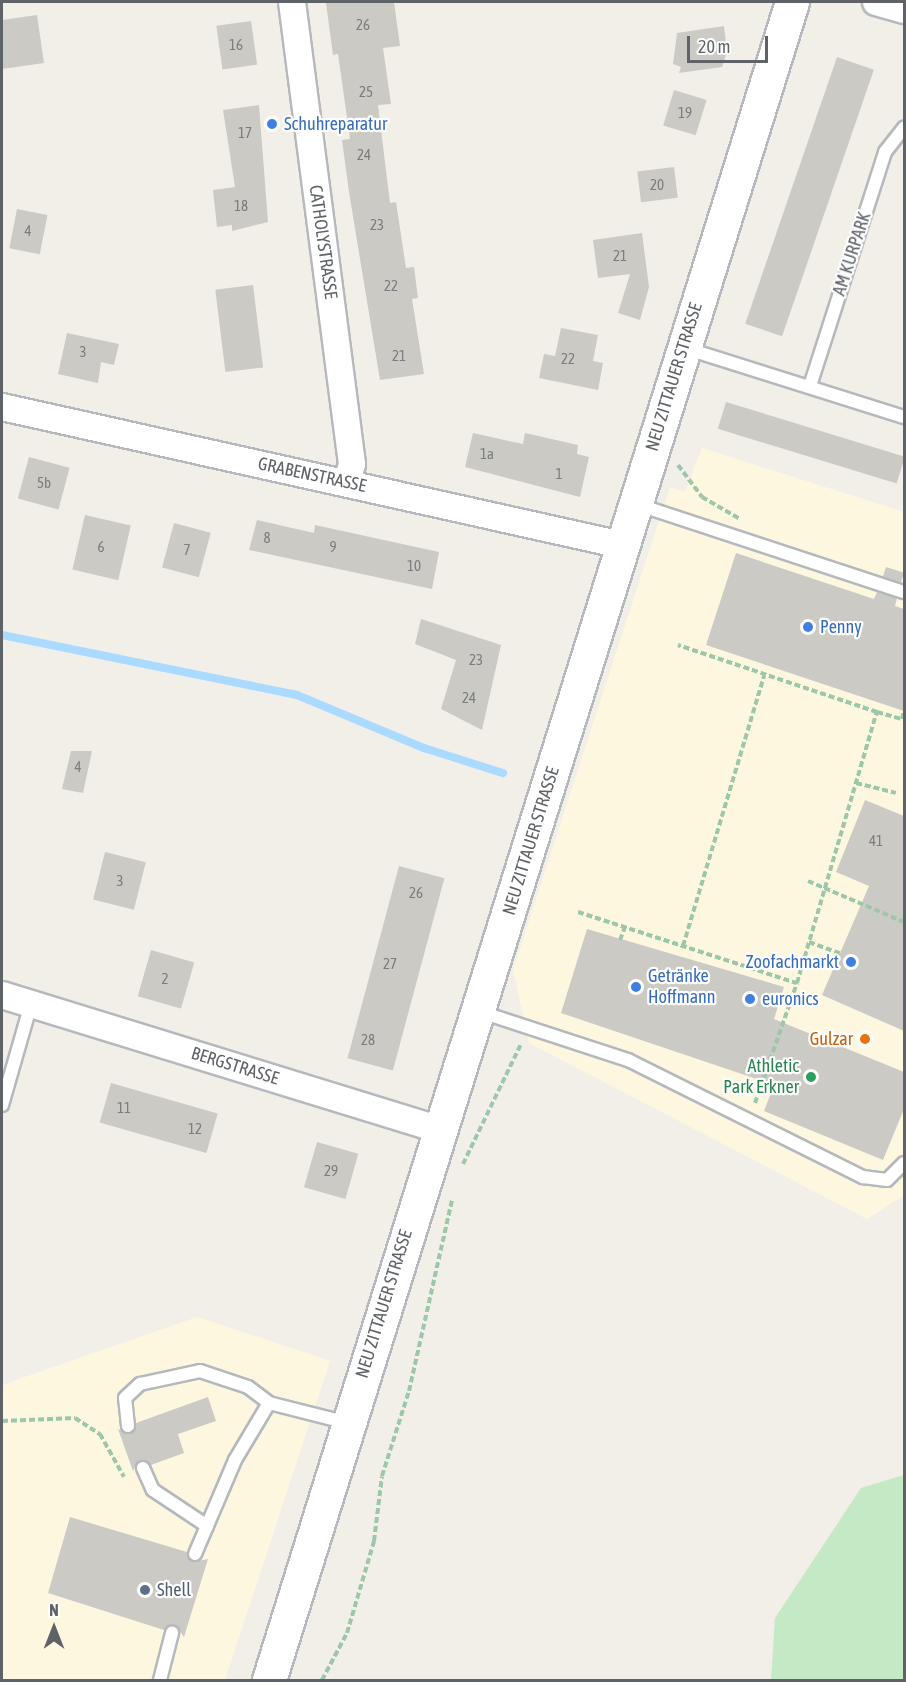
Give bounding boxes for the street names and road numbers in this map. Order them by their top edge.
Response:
street label: CATHOLYSTRASSE [304,184,342,300]
street label: AM KURPARK [828,210,876,298]
street label: NEU ZITTAUER STRASSE [641,300,707,454]
street label: GRABENSTRASSE [256,453,368,497]
street label: NEU ZITTAUER STRASSE [498,764,564,918]
street label: BERGSTRASSE [189,1042,281,1090]
street label: NEU ZITTAUER STRASSE [351,1227,417,1381]

